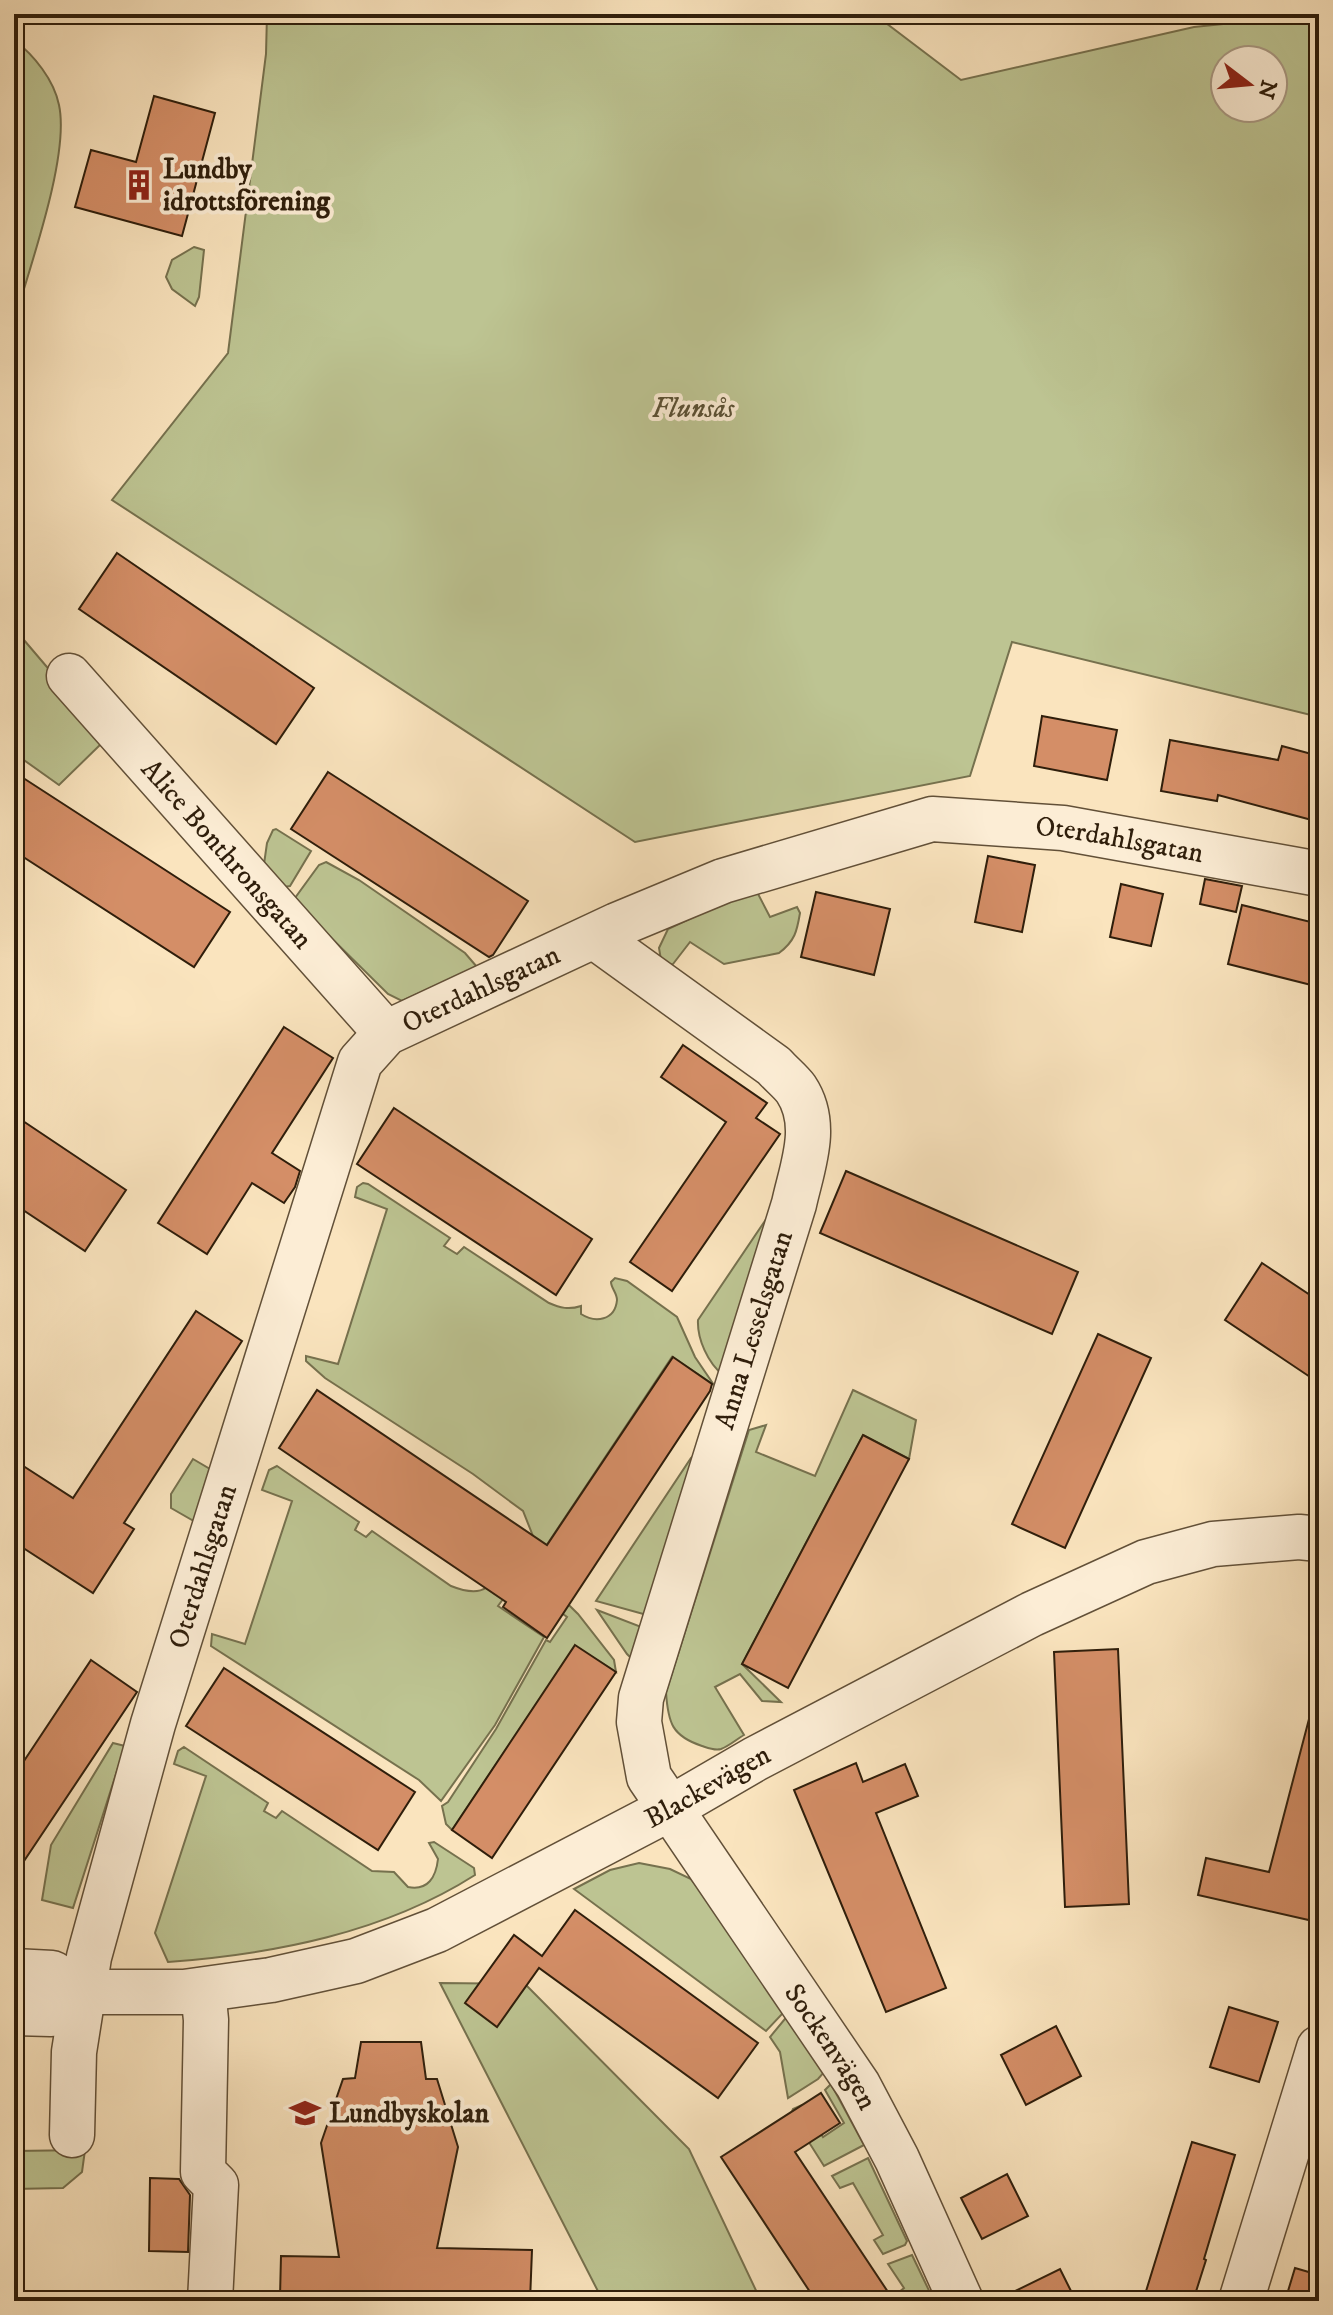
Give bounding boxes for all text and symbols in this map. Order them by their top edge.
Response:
north arrow [1209,44,1289,124]
text: N [1251,77,1282,102]
place label: Lundby idrottsförening [163,152,331,219]
building icon: Lundby idrottsförening [122,168,156,202]
park label: Flunsås [652,391,735,426]
street label: Alice Bonthronsgatan [134,752,321,956]
street label: Oterdahlsgatan [1034,809,1207,871]
street label: Oterdahlsgatan [396,937,566,1041]
street label: Anna Lesselsgatan [707,1226,801,1434]
street label: Oterdahlsgatan [160,1480,244,1653]
street label: Blackevägen [639,1736,777,1836]
street label: Sockenvägen [777,1977,886,2116]
school or university icon: Lundbyskolan [288,2096,322,2130]
place label: Lundbyskolan [329,2096,489,2131]

